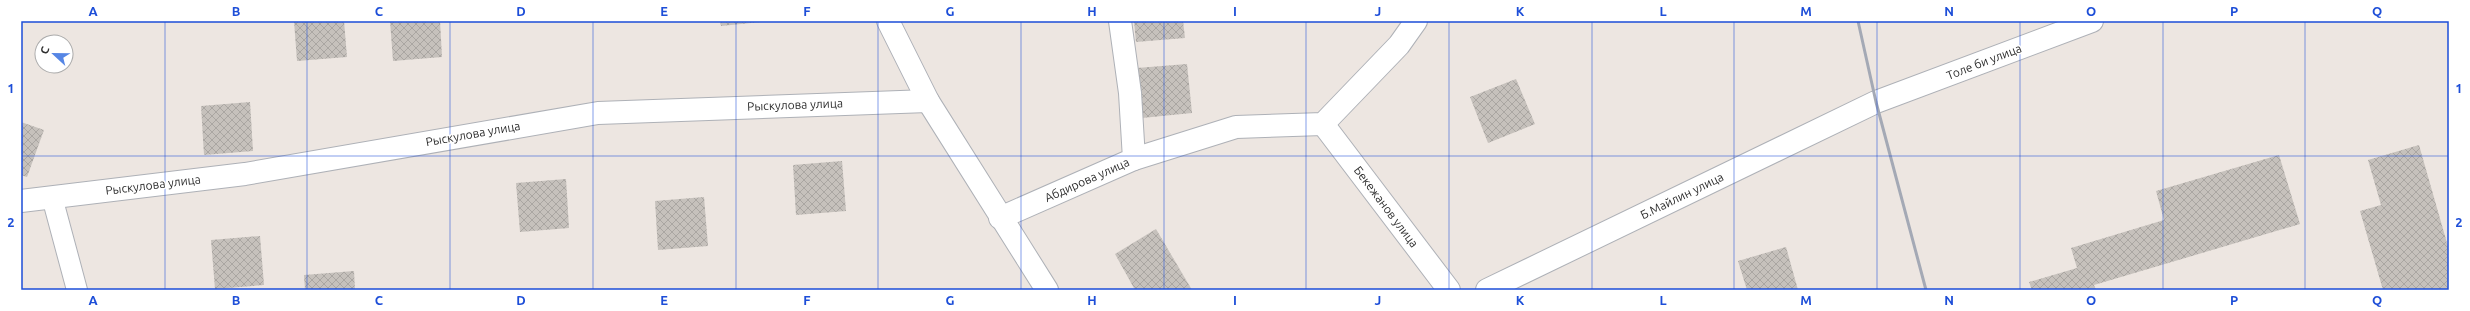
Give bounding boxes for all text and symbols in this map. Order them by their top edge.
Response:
text: A [88,4,98,18]
text: B [232,4,241,18]
text: C [375,4,384,18]
text: D [516,4,526,18]
text: E [660,4,668,18]
text: F [803,4,811,18]
text: G [946,4,955,18]
text: H [1087,4,1097,18]
text: I [1233,4,1237,18]
text: J [1375,4,1381,18]
text: K [1516,4,1525,18]
text: L [1659,4,1667,18]
text: M [1800,4,1812,18]
text: N [1944,4,1954,18]
text: O [2086,4,2096,18]
text: P [2230,4,2238,18]
text: Q [2372,4,2382,18]
north arrow [34,34,74,74]
street label: Толе би улица [1945,41,2023,82]
text: С [38,45,52,56]
text: 1 [7,81,15,95]
text: 1 [2455,81,2463,95]
street label: Рыскулова улица [747,96,843,113]
street label: Рыскулова улица [425,119,521,148]
street label: Абдирова улица [1042,155,1131,204]
street label: Бекежанов улица [1352,164,1421,250]
street label: Б.Майлин улица [1638,170,1725,221]
street label: Рыскулова улица [105,172,201,197]
text: 2 [7,215,15,229]
text: 2 [2455,215,2463,229]
text: A [88,293,98,307]
text: B [232,293,241,307]
text: C [375,293,384,307]
text: D [516,293,526,307]
text: E [660,293,668,307]
text: F [803,293,811,307]
text: G [946,293,955,307]
text: H [1087,293,1097,307]
text: I [1233,293,1237,307]
text: J [1375,293,1381,307]
text: K [1516,293,1525,307]
text: L [1659,293,1667,307]
text: M [1800,293,1812,307]
text: N [1944,293,1954,307]
text: O [2086,293,2096,307]
text: P [2230,293,2238,307]
text: Q [2372,293,2382,307]

